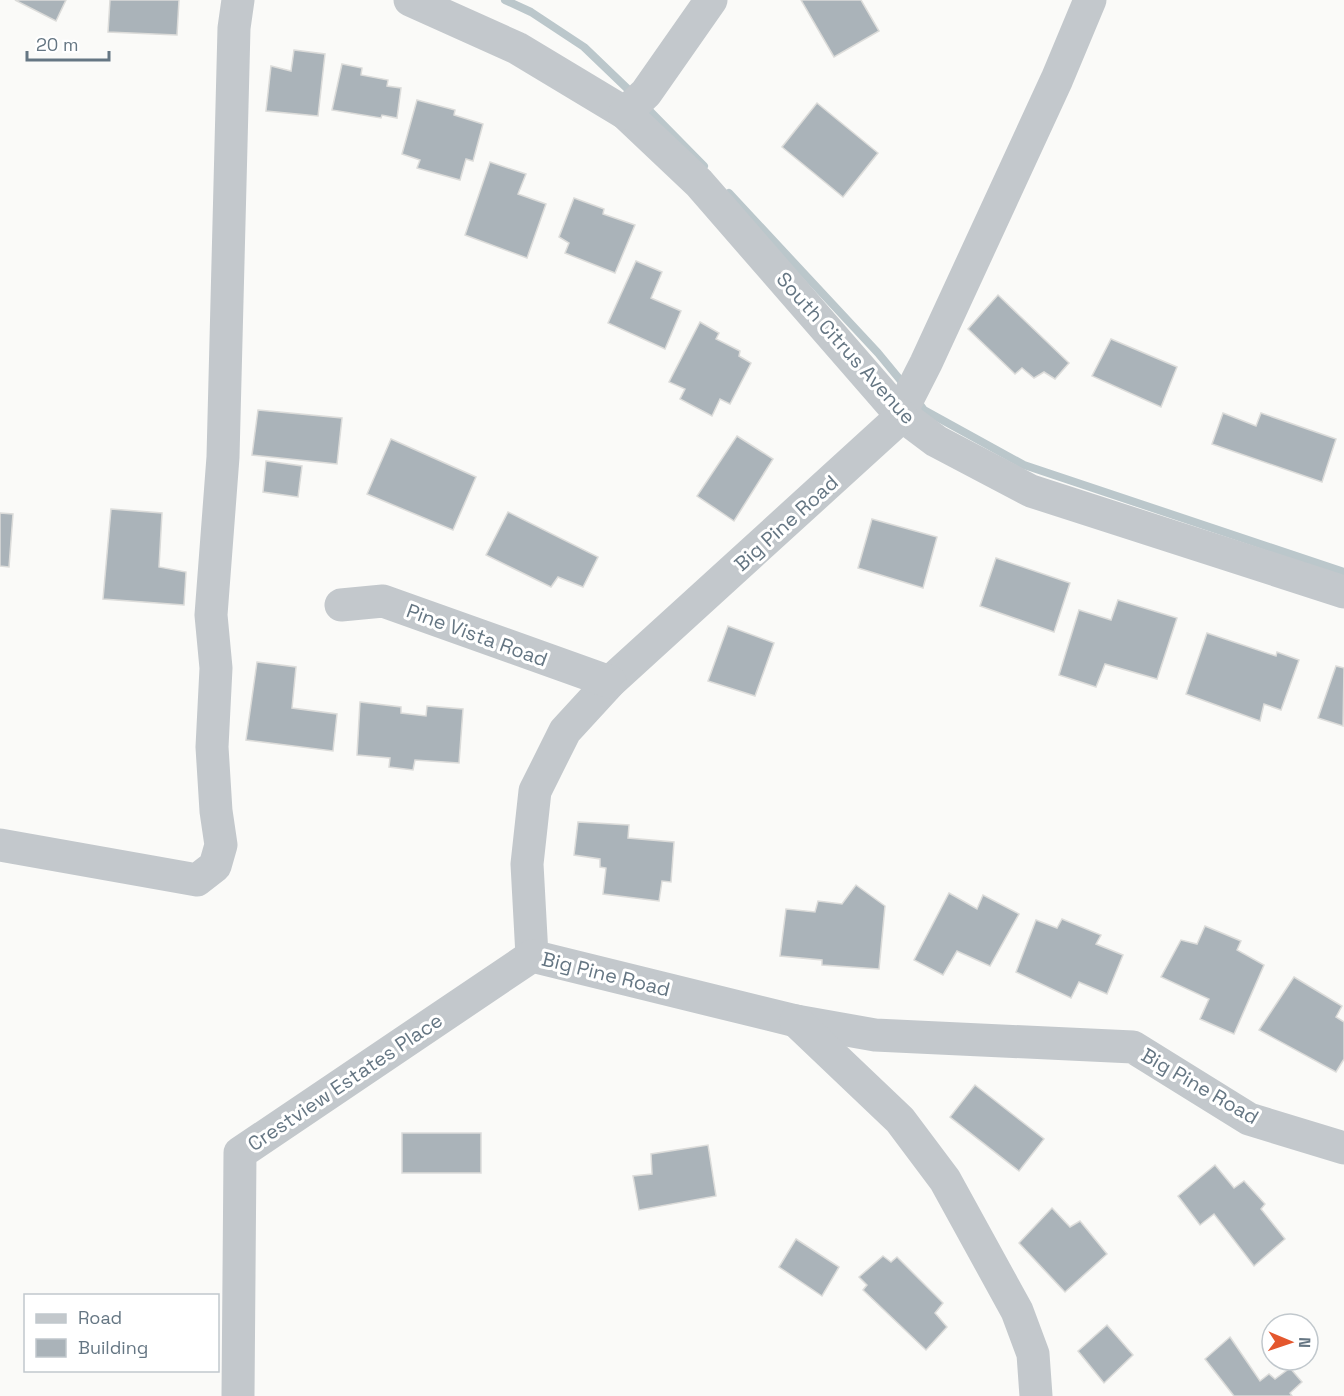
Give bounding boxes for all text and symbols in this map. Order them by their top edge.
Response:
scale bar [27,24,110,62]
text: 20 m [36,33,79,56]
street label: South Citrus Avenue [771,266,921,430]
street label: Big Pine Road [728,469,844,577]
street label: Pine Vista Road [403,597,551,673]
street label: Big Pine Road [539,945,673,1003]
street label: Crestview Estates Place [242,1007,448,1157]
street label: Big Pine Road [1137,1042,1263,1130]
legend [24,1294,219,1372]
text: Road [78,1306,122,1329]
north arrow [1260,1312,1320,1372]
text: Building [78,1336,148,1359]
text: N [1294,1337,1315,1348]

